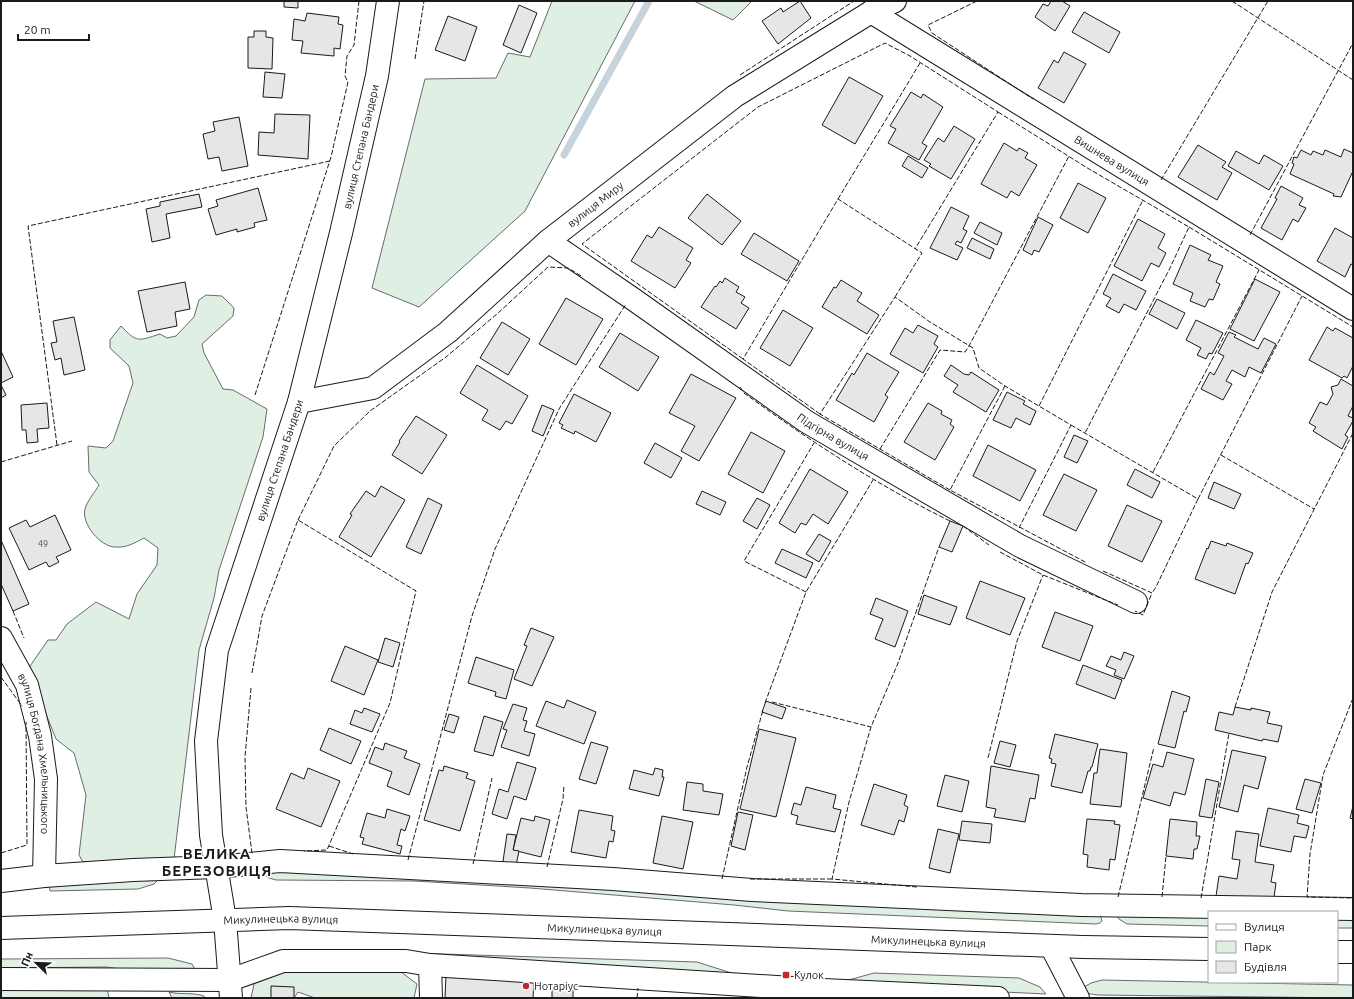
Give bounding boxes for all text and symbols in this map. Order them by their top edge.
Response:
scale bar [18,16,89,42]
text: 20 m [24,23,51,36]
street label: вулиця Степана Бандери [341,83,381,210]
street label: Вишнева вулиця [1072,133,1152,188]
street label: вулиця Миру [565,179,626,230]
street label: вулиця Степана Бандери [254,398,305,523]
street label: Підгірна вулиця [795,411,871,463]
house number: 49 [38,539,48,549]
street label: вулиця Богдана Хмельницького [16,671,52,834]
district label: ВЕЛИКА БЕРЕЗОВИЦЯ [162,845,272,879]
legend [1208,911,1338,983]
street label: Микулинецька вулиця [223,912,338,926]
text: Вулиця [1244,920,1285,933]
street label: Микулинецька вулиця [547,921,662,938]
street label: Микулинецька вулиця [871,933,986,949]
text: Парк [1244,940,1272,953]
north arrow [16,943,56,983]
text: Пн [18,950,35,968]
text: Будівля [1244,960,1287,973]
place label: Кулок [794,969,824,981]
marker: Кулок [781,970,791,980]
place label: Нотаріус [534,980,578,992]
marker: Нотаріус [521,981,531,991]

